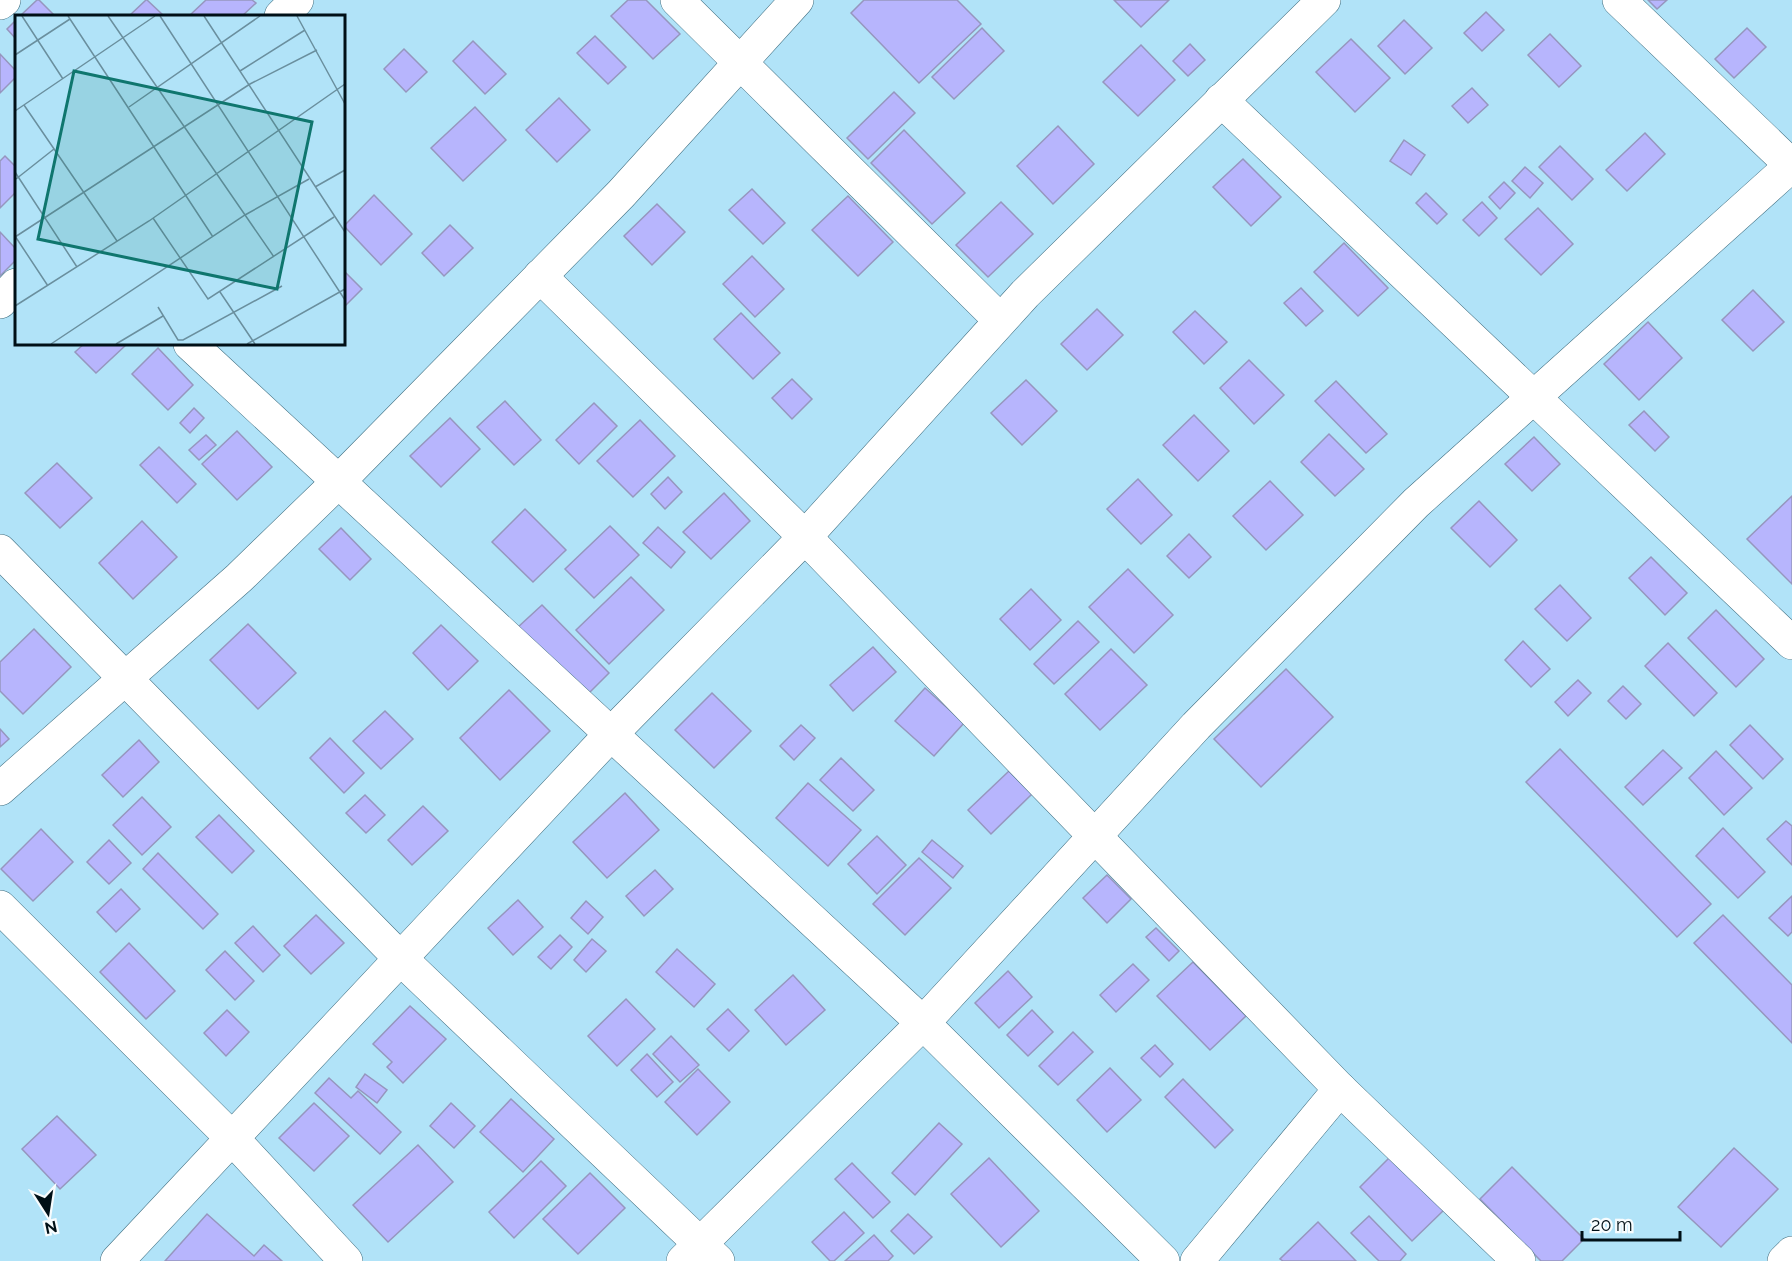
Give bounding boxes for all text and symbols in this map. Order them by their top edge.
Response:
inset map [15,15,345,345]
north arrow [18,1183,78,1243]
scale bar [1582,1204,1680,1242]
text: 20 m [1591,1214,1633,1235]
text: N [43,1217,59,1238]

